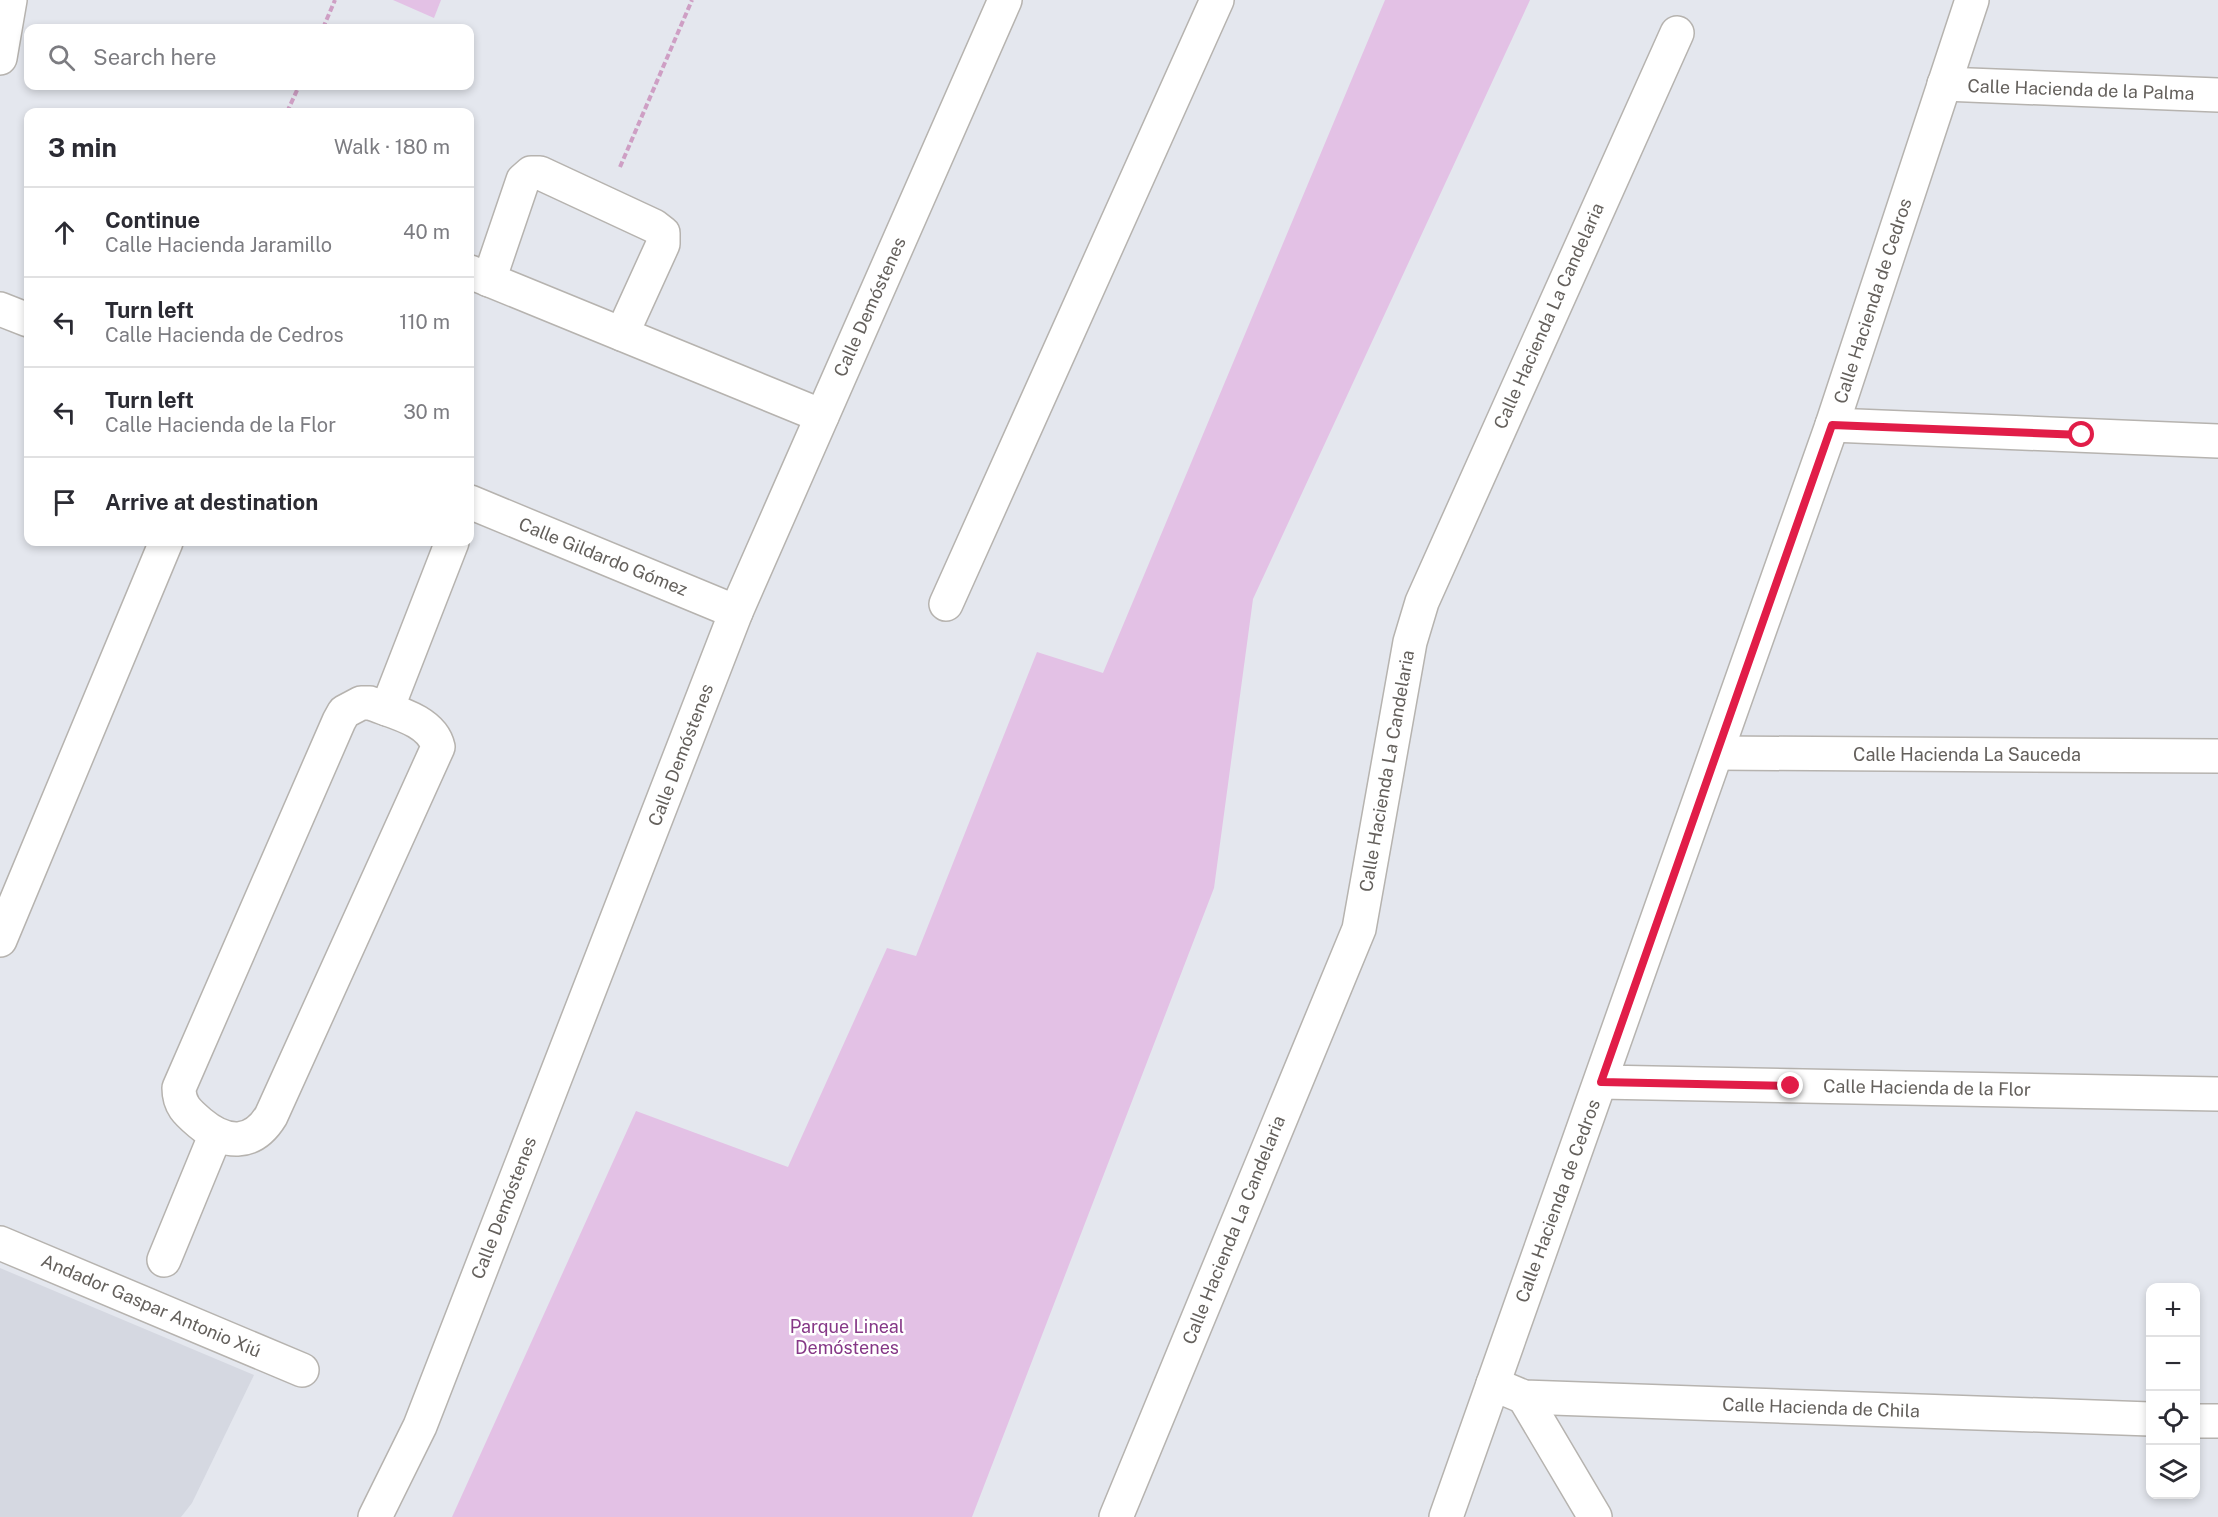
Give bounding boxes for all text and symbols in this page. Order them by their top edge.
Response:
search box [24,24,474,90]
icon: search [45,41,78,74]
text: Search here [93,44,217,70]
street label: Calle Hacienda de la Palma [1967,75,2195,104]
text: 3 min [48,132,117,163]
text: Walk · 180 m [334,135,450,159]
street label: Calle Hacienda de Cedros [1829,195,1916,406]
street label: Calle Hacienda La Candelaria [1489,200,1608,432]
text: Continue [105,207,200,233]
icon: ahead [48,216,81,249]
text: 40 m [403,220,450,244]
text: Calle Hacienda Jaramillo [105,233,332,257]
street label: Calle Demóstenes [829,234,910,380]
text: Turn left [105,297,194,323]
icon: left [48,306,81,339]
text: 110 m [399,310,450,334]
text: Calle Hacienda de Cedros [105,323,344,347]
text: Turn left [105,387,194,413]
icon: left [48,396,81,429]
text: 30 m [403,400,450,424]
text: Calle Hacienda de la Flor [105,413,336,437]
route start [2068,421,2094,447]
icon: arrive [48,486,81,519]
text: Arrive at destination [105,489,318,515]
street label: Calle Gildardo Gómez [516,513,691,600]
street label: Calle Hacienda La Candelaria [1355,648,1418,893]
street label: Calle Demóstenes [644,681,717,829]
street label: Calle Hacienda La Sauceda [1853,744,2081,765]
route end [1777,1072,1803,1098]
street label: Calle Hacienda de la Flor [1823,1075,2031,1100]
street label: Calle Hacienda de Cedros [1511,1096,1604,1305]
street label: Calle Hacienda La Candelaria [1178,1112,1289,1347]
street label: Calle Demóstenes [467,1134,540,1282]
street label: Andador Gaspar Antonio Xiú [38,1250,264,1361]
map controls [2146,1283,2200,1499]
button: + [2146,1283,2200,1337]
park label: Parque Lineal Demóstenes [790,1316,904,1358]
button: − [2146,1337,2200,1391]
button: locate [2146,1391,2200,1445]
street label: Calle Hacienda de Chila [1722,1394,1920,1421]
button: layers [2146,1445,2200,1499]

